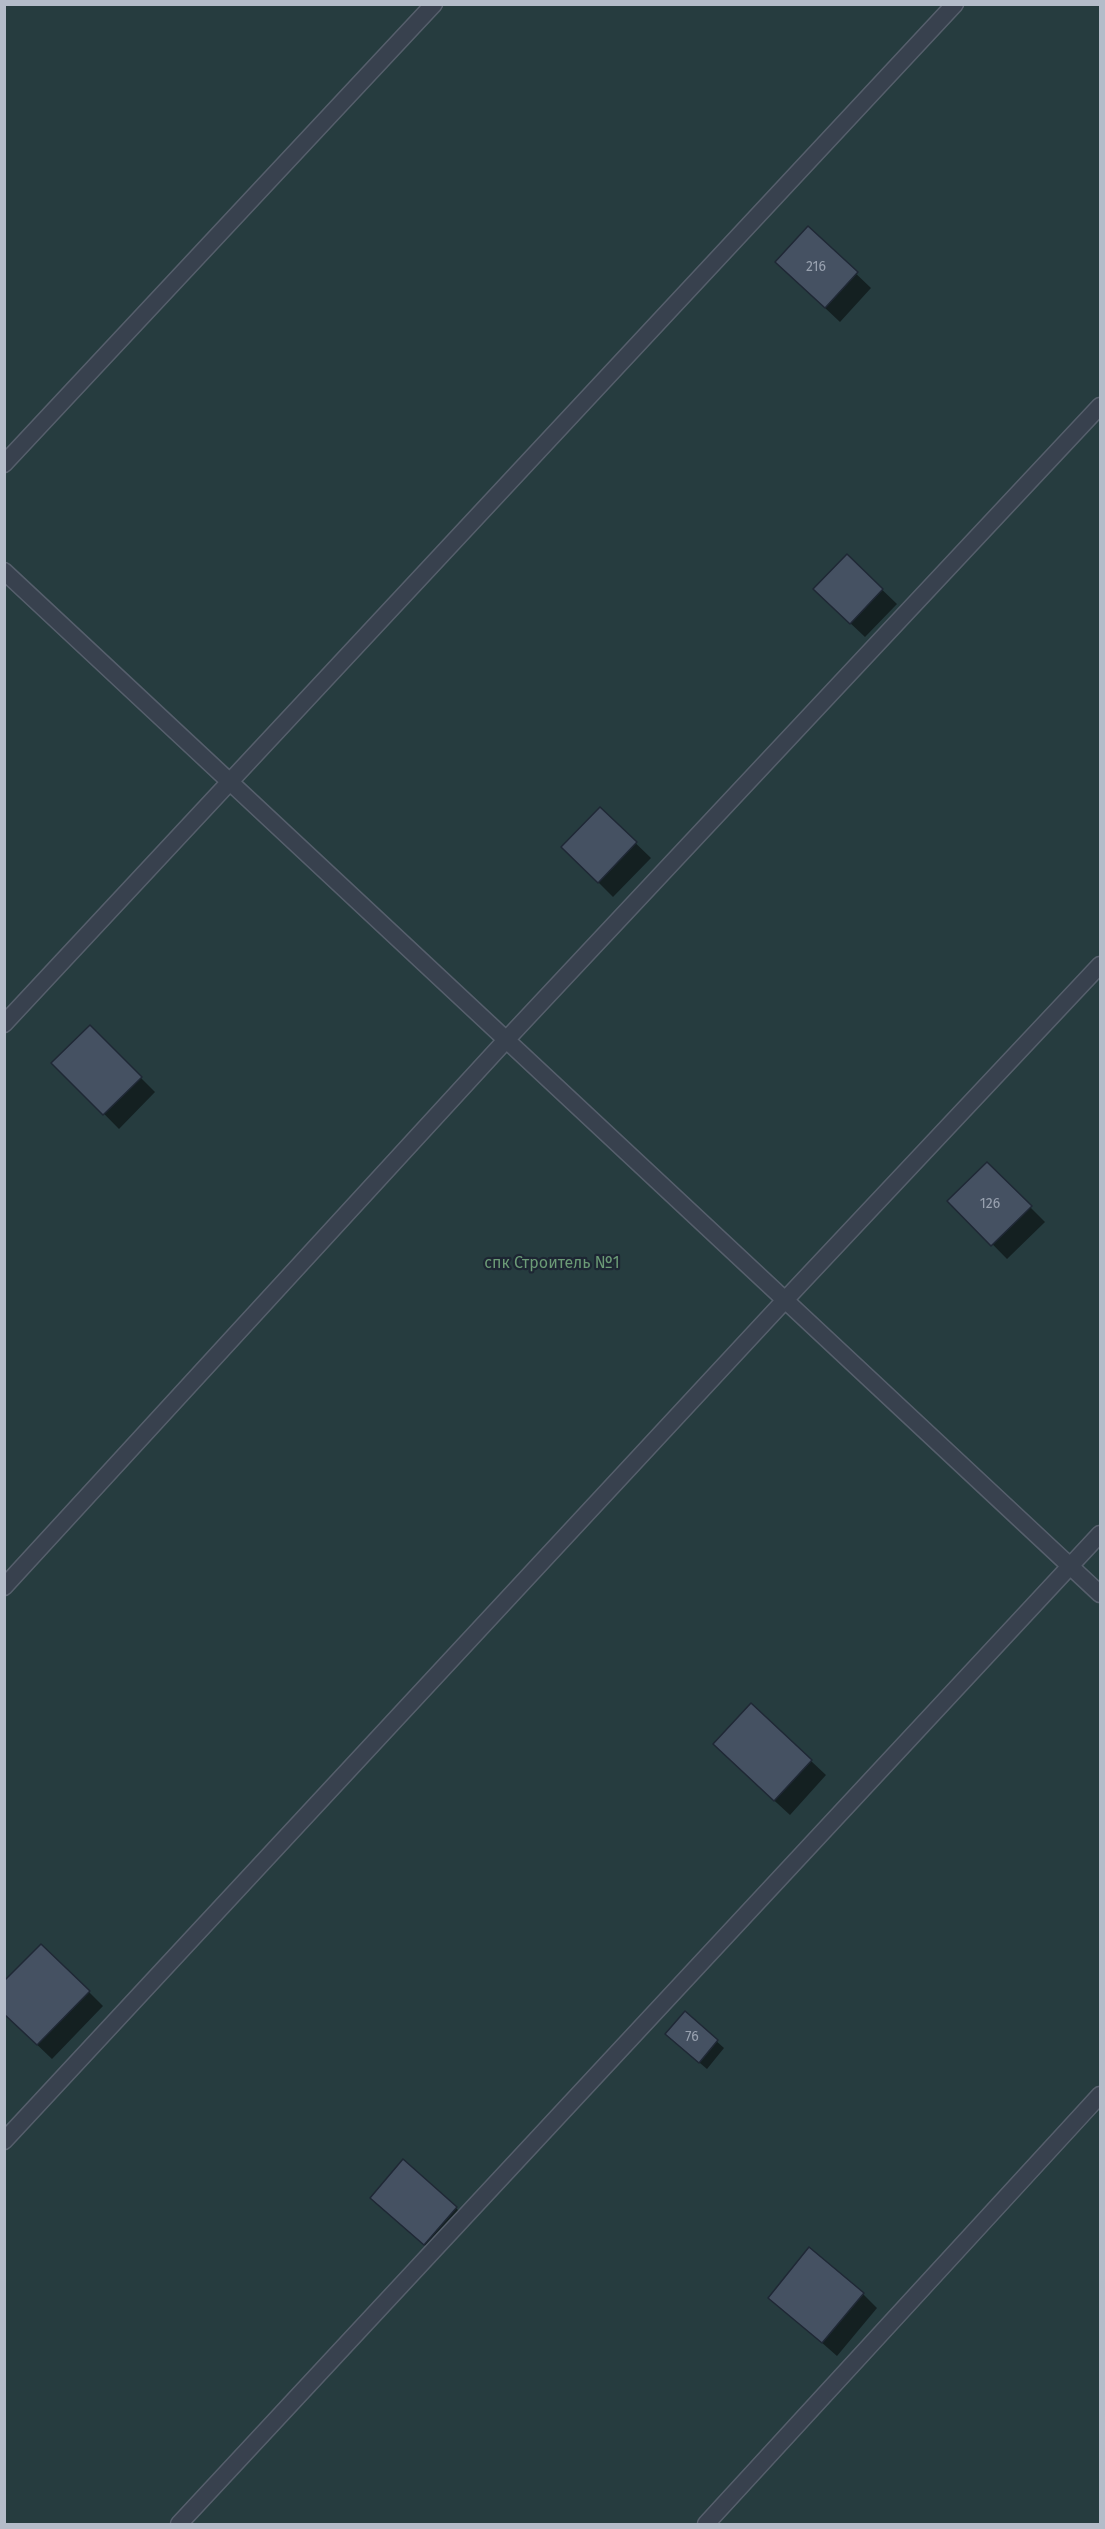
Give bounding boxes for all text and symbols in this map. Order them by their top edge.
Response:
house number: 216 [806,259,826,275]
house number: 126 [980,1196,1000,1212]
park label: спк Строитель №1 [484,1254,620,1274]
house number: 76 [685,2029,699,2045]

